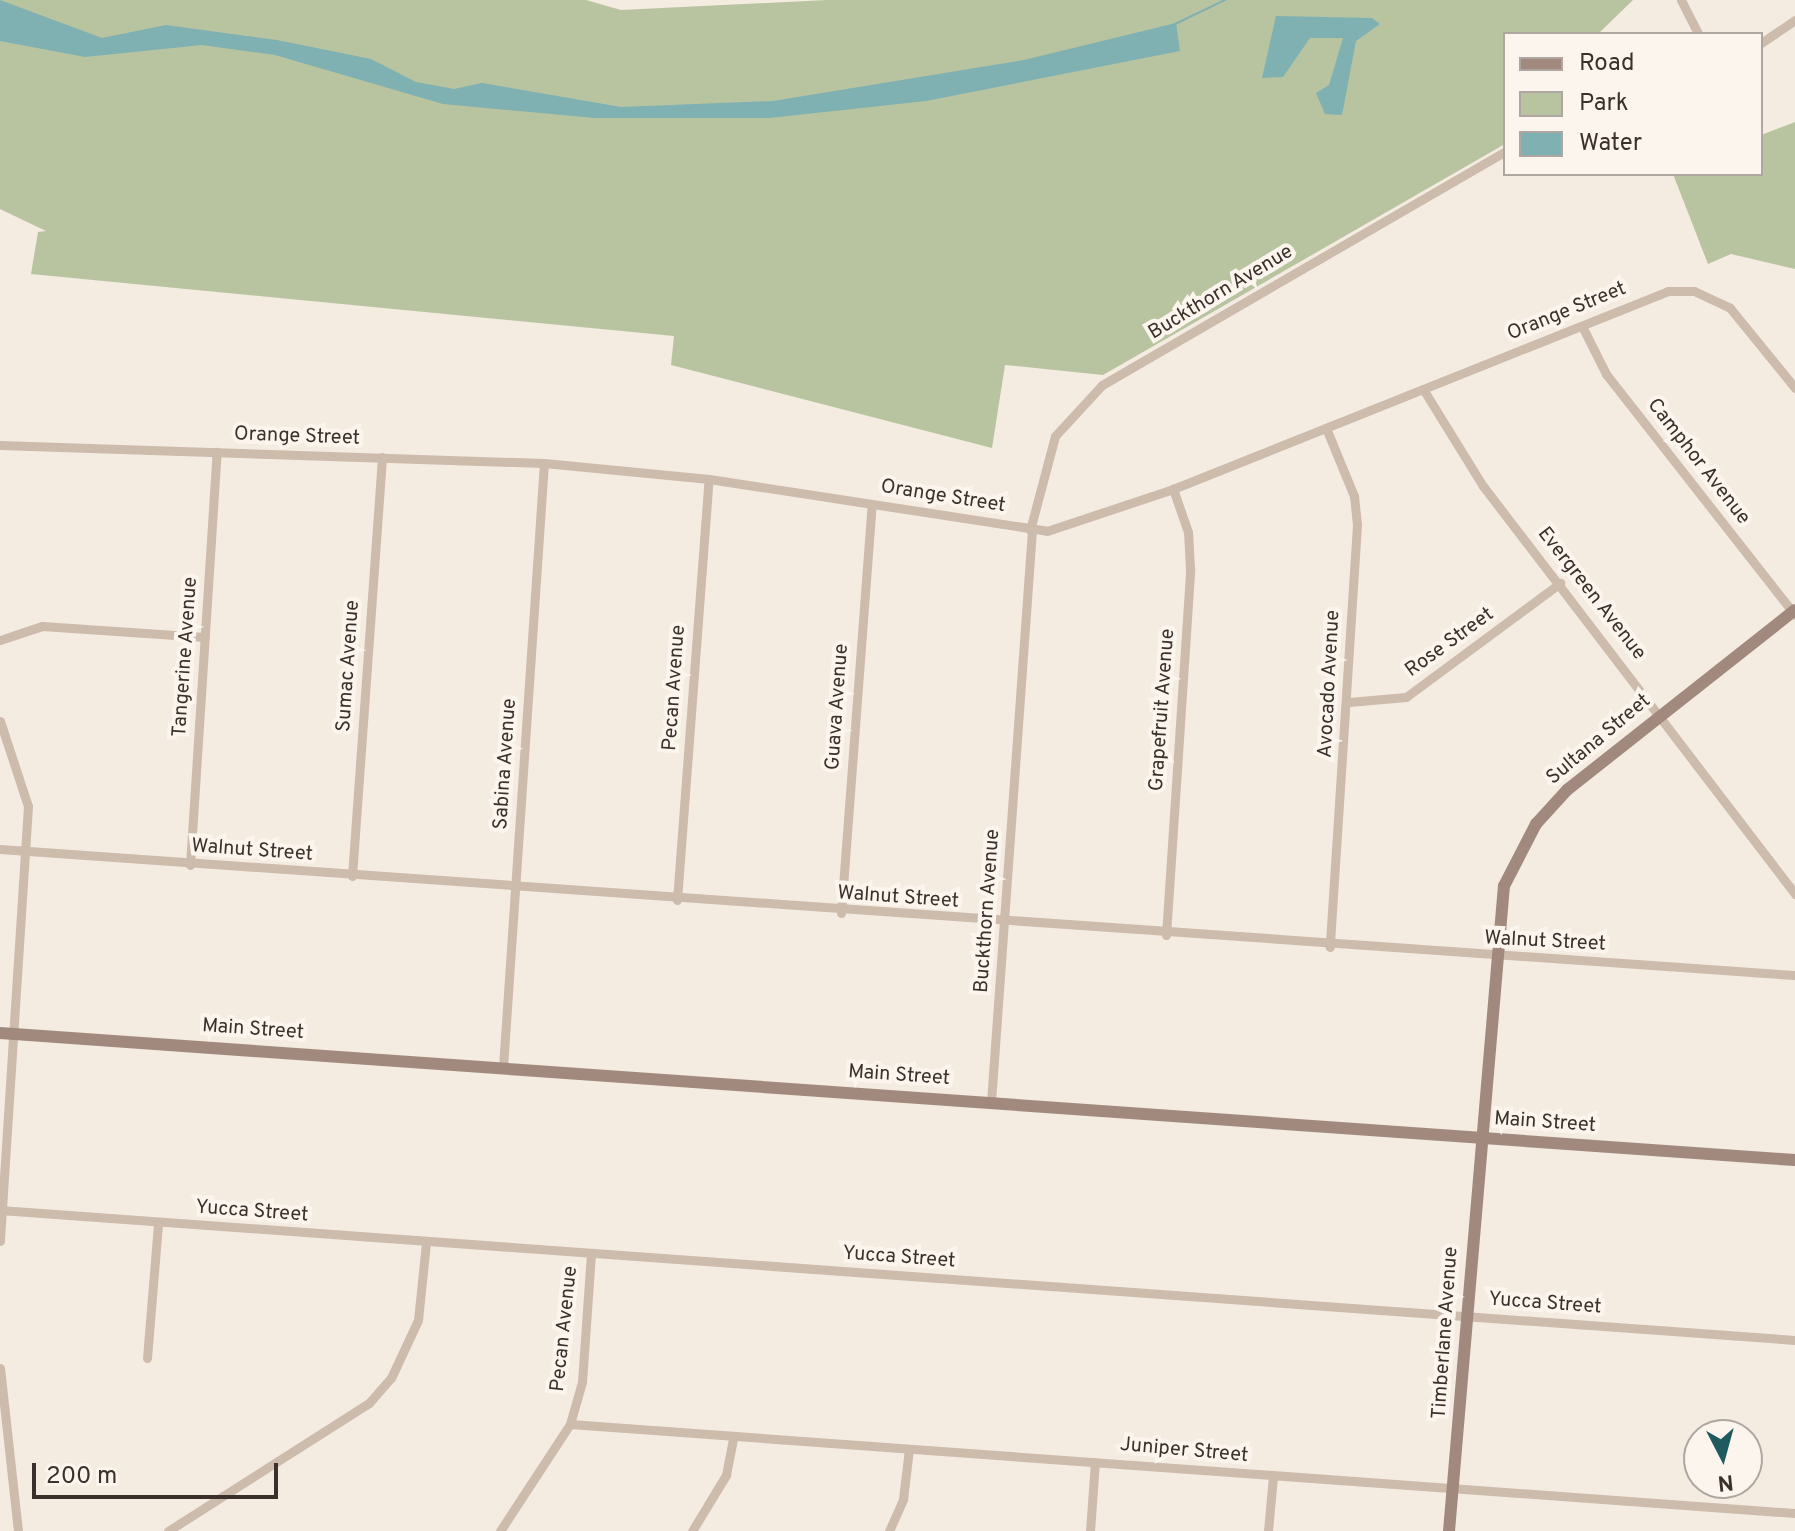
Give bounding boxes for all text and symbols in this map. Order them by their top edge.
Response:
legend [1503,32,1763,176]
text: Road [1579,49,1635,79]
text: Park [1579,89,1629,119]
text: Water [1579,129,1642,159]
street label: Buckthorn Avenue [1144,240,1298,346]
street label: Orange Street [1504,277,1630,347]
street label: Camphor Avenue [1641,394,1755,530]
street label: Orange Street [234,423,360,451]
street label: Orange Street [879,475,1007,519]
street label: Evergreen Avenue [1531,522,1651,666]
street label: Tangerine Avenue [168,576,204,738]
street label: Sumac Avenue [332,599,366,733]
street label: Rose Street [1401,603,1499,683]
street label: Avocado Avenue [1314,609,1346,759]
street label: Pecan Avenue [659,624,691,752]
street label: Grapefruit Avenue [1145,628,1181,792]
street label: Guava Avenue [822,643,854,771]
street label: Sultana Street [1542,690,1656,790]
street label: Sabina Avenue [489,697,523,831]
street label: Buckthorn Avenue [970,828,1006,994]
street label: Walnut Street [190,835,314,867]
street label: Walnut Street [836,882,960,914]
street label: Walnut Street [1484,927,1606,957]
street label: Main Street [201,1014,305,1046]
street label: Main Street [847,1060,951,1092]
street label: Main Street [1493,1107,1597,1139]
street label: Yucca Street [195,1196,309,1228]
street label: Yucca Street [842,1242,956,1274]
street label: Timberlane Avenue [1428,1245,1464,1421]
street label: Pecan Avenue [546,1265,584,1393]
street label: Yucca Street [1488,1288,1602,1320]
north arrow [1683,1419,1763,1499]
street label: Juniper Street [1119,1433,1249,1469]
scale bar [36,1447,282,1497]
text: 200 m [46,1462,117,1492]
text: N [1716,1467,1735,1496]

